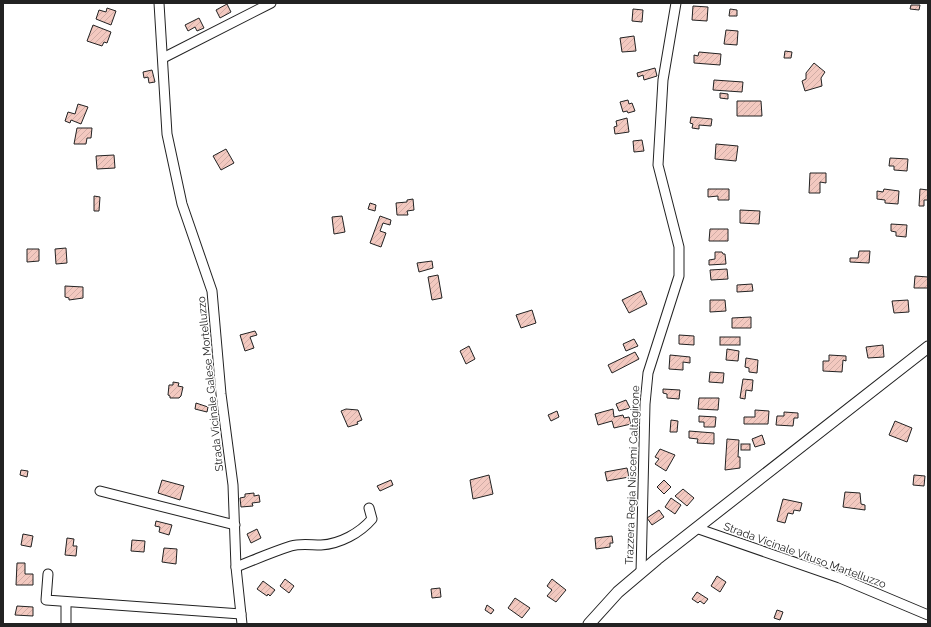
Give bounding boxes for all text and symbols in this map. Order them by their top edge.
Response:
street label: Strada Vicinale Galese Mortelluzzo [195,295,226,472]
street label: Trazzera Regia Niscemi Caltagirone [623,385,642,565]
street label: Strada Vicinale Vituso Martelluzzo [722,520,888,591]

